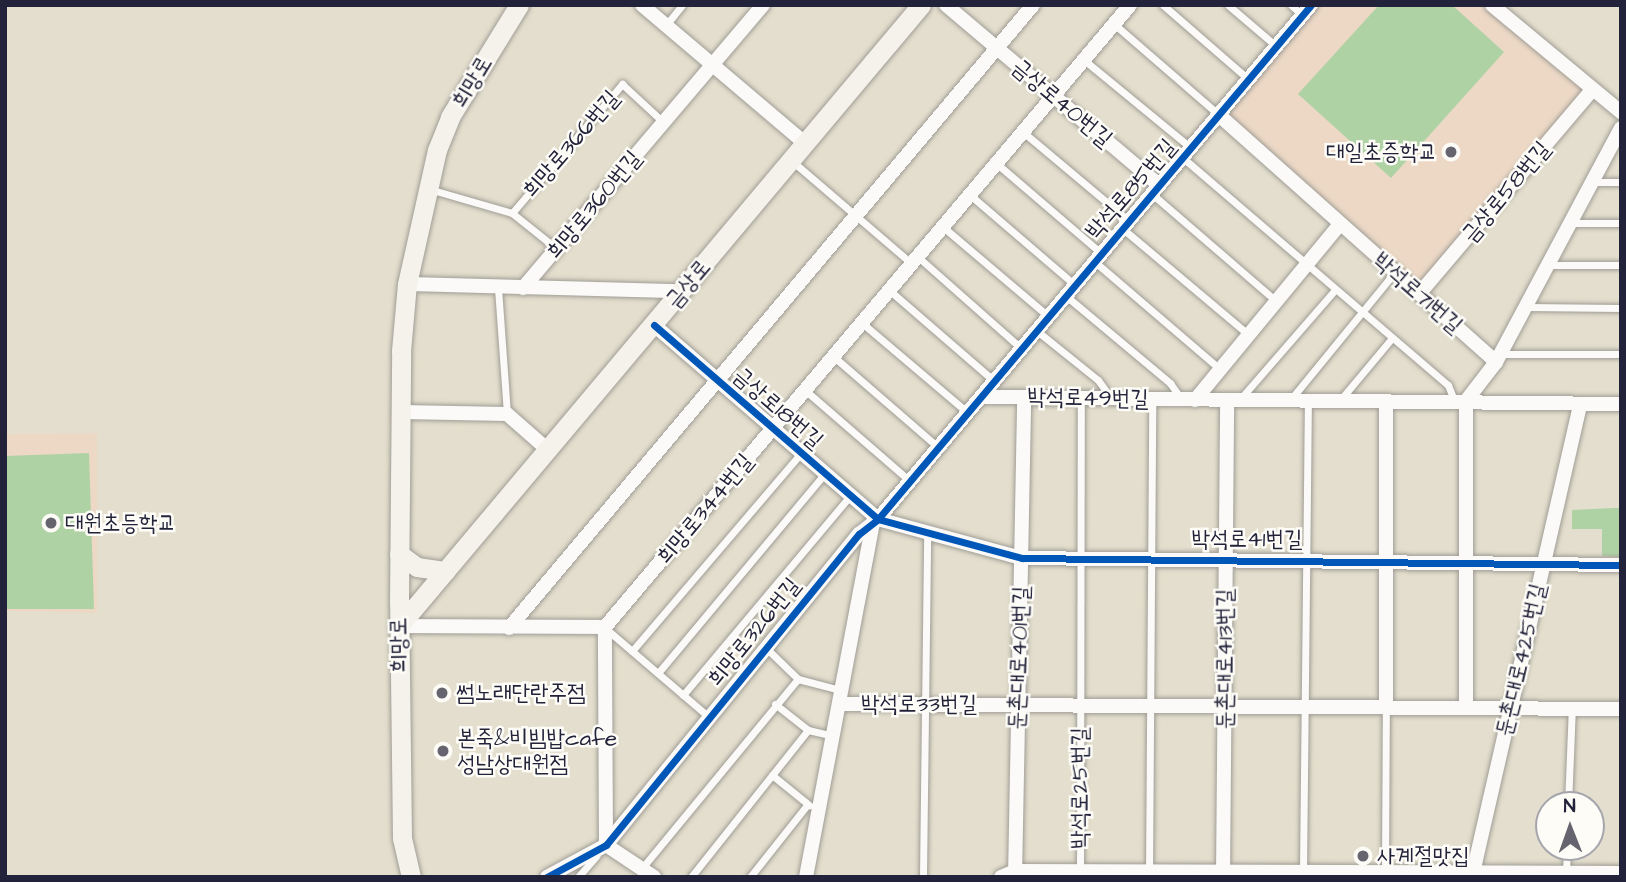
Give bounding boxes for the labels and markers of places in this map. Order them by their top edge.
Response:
place label: 대일초증학교 [1326,138,1437,166]
marker: 대일초증학교 [1443,144,1459,160]
place label: 대원초등학교 [65,509,176,537]
marker: 대원초등학교 [43,515,59,531]
place label: 썸노래단란주점 [456,679,586,707]
marker: 썸노래단란주점 [434,685,450,701]
place label: 본죽&비빔밥cafe 성남상대원점 [457,724,617,778]
marker: 본죽&비빔밥cafe 성남상대원점 [435,743,451,759]
place label: 사계절맛집 [1377,842,1470,870]
marker: 사계절맛집 [1355,848,1371,864]

